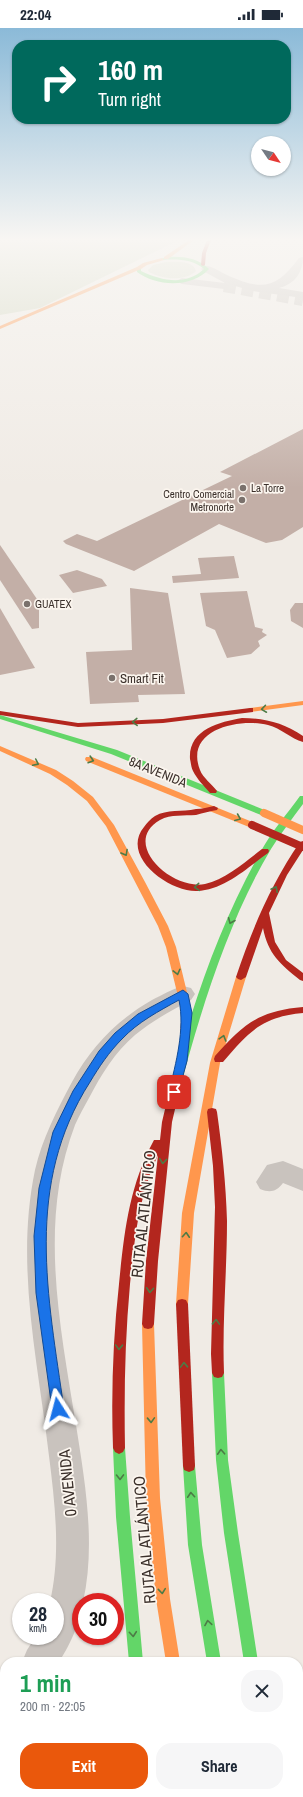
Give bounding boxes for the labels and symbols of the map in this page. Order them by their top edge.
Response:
north arrow [251,136,291,176]
place label: La Torre [251,481,284,495]
marker: La Torre [238,483,248,493]
place label: Centro Comercial Metronorte [163,487,234,514]
marker: Centro Comercial Metronorte [237,495,247,505]
place label: GUATEX [35,597,71,611]
marker: GUATEX [22,599,32,609]
place label: Smart Fit [120,670,164,687]
marker: Smart Fit [107,673,117,683]
one-way arrow [261,704,268,713]
one-way arrow [132,718,138,727]
street label: 8A AVENIDA [127,753,190,792]
one-way arrow [87,755,94,764]
one-way arrow [32,758,39,766]
one-way arrow [234,814,241,822]
one-way arrow [121,849,128,856]
one-way arrow [194,883,200,892]
one-way arrow [271,886,278,894]
one-way arrow [227,917,235,924]
one-way arrow [172,968,181,975]
one-way arrow [218,1035,227,1042]
pin [157,1075,191,1109]
street label: RUTA AL ATLÁNTICO [125,1149,161,1279]
one-way arrow [159,1158,168,1164]
one-way arrow [182,1232,191,1238]
one-way arrow [146,1287,155,1293]
one-way arrow [212,1319,221,1325]
one-way arrow [115,1344,123,1350]
one-way arrow [180,1362,188,1368]
position arrow [37,1388,79,1430]
one-way arrow [146,1417,155,1423]
street label: 0 AVENIDA [53,1448,81,1517]
one-way arrow [217,1449,225,1455]
one-way arrow [116,1474,124,1480]
street label: RUTA AL ATLÁNTICO [127,1475,161,1605]
one-way arrow [187,1492,196,1498]
one-way arrow [158,1588,167,1594]
speed limit sign: 30 [72,1593,124,1645]
one-way arrow [204,1620,213,1627]
one-way arrow [129,1631,138,1637]

